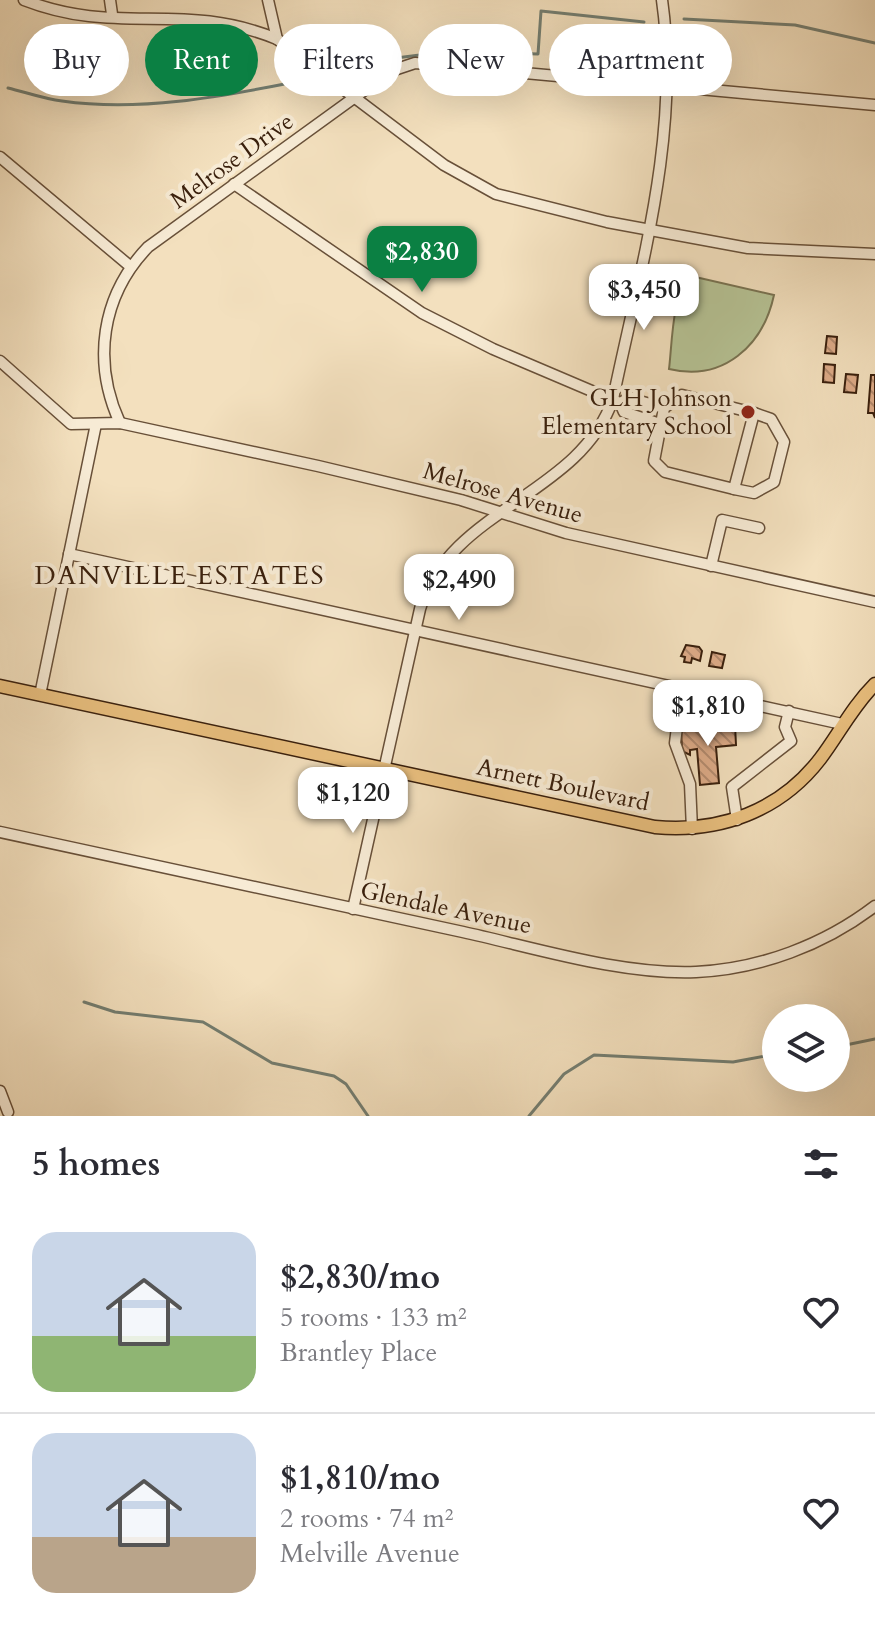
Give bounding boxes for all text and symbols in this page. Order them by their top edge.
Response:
chip: Buy [24,24,129,96]
chip: Rent [145,24,258,96]
chip: Filters [274,24,402,96]
chip: New [418,24,533,96]
chip: Apartment [549,24,732,96]
street label: Melrose Drive [164,105,300,217]
pin: $2,830 [357,226,487,294]
text: $2,830 [385,234,459,269]
pin: $3,450 [579,264,709,332]
text: $3,450 [607,272,681,307]
place label: GLH Johnson Elementary School [541,382,732,443]
marker: GLH Johnson Elementary School [739,403,757,421]
street label: Melrose Avenue [419,454,587,532]
pin: $2,490 [394,554,524,622]
district label: DANVILLE ESTATES [34,558,326,593]
text: $2,490 [422,562,496,597]
pin: $1,810 [643,680,773,748]
text: $1,810 [671,688,745,723]
street label: Arnett Boulevard [474,751,652,819]
pin: $1,120 [288,767,418,835]
text: $1,120 [316,775,390,810]
street label: Glendale Avenue [357,874,535,942]
map controls [762,1004,850,1092]
button: layers [762,1004,850,1092]
text: 5 homes [32,1141,160,1187]
icon: filters [799,1142,843,1186]
text: $2,830/mo [280,1254,440,1300]
icon: home [96,1264,192,1360]
icon: heart [799,1290,843,1334]
text: 5 rooms · 133 m² [280,1300,467,1335]
text: Brantley Place [280,1335,437,1370]
text: $1,810/mo [280,1455,440,1501]
icon: home [96,1465,192,1561]
icon: heart [799,1491,843,1535]
text: 2 rooms · 74 m² [280,1501,453,1536]
text: Melville Avenue [280,1536,460,1571]

